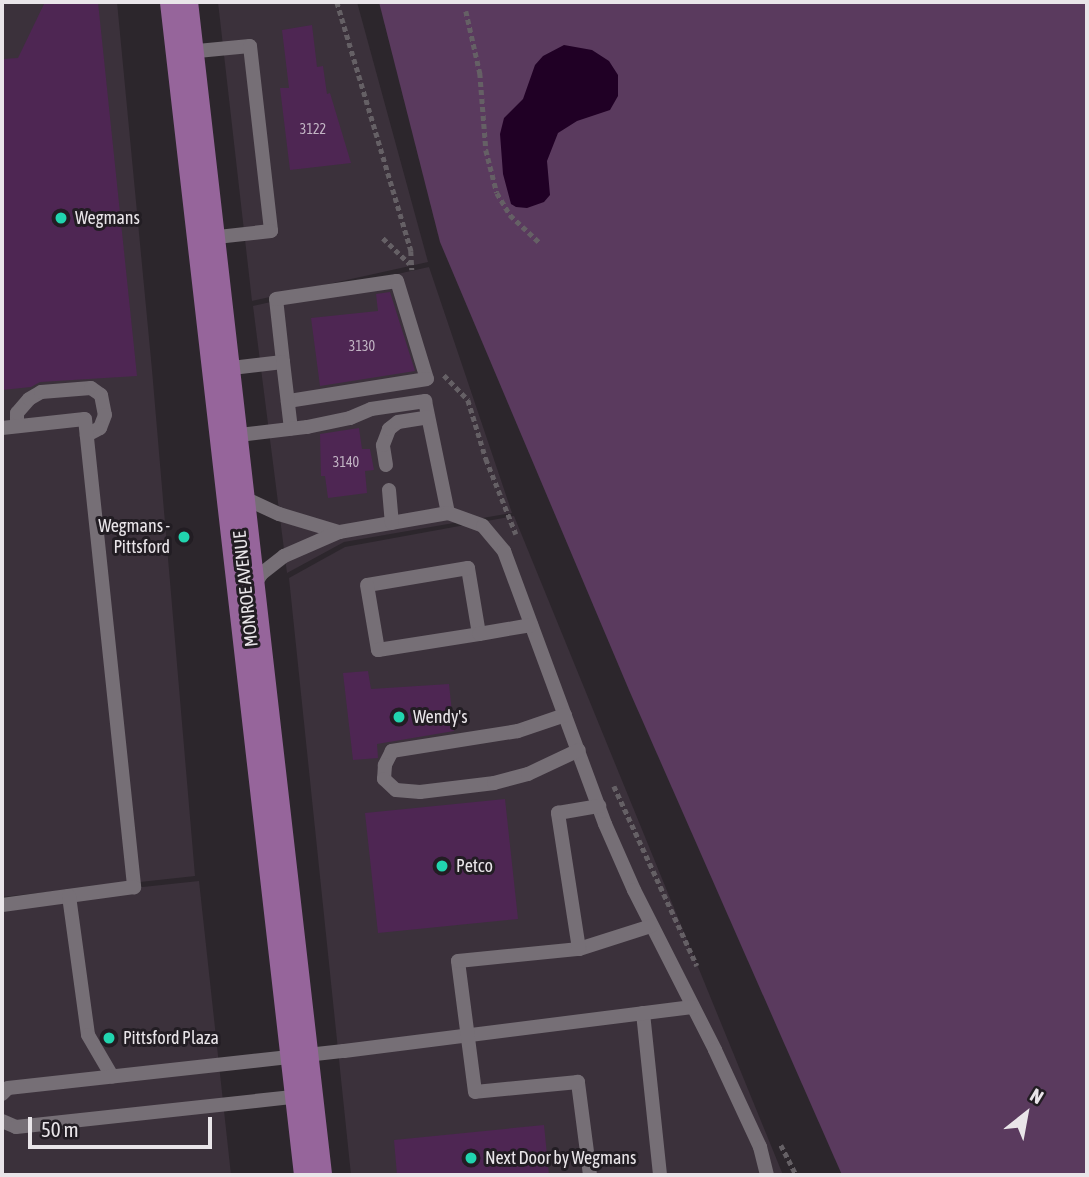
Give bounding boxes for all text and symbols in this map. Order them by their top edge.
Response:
house number: 3122 [300,121,326,137]
place label: Wegmans [75,207,140,229]
marker: Wegmans [53,210,69,226]
house number: 3130 [349,338,375,354]
house number: 3140 [333,454,359,470]
place label: Wegmans - Pittsford [98,516,170,558]
marker: Wegmans - Pittsford [176,529,192,545]
street label: MONROE AVENUE [229,530,263,648]
place label: Wendy's [413,706,468,728]
marker: Wendy's [391,709,407,725]
place label: Petco [456,855,493,877]
marker: Petco [434,858,450,874]
place label: Pittsford Plaza [123,1027,219,1049]
marker: Pittsford Plaza [101,1030,117,1046]
north arrow [991,1079,1061,1149]
text: N [1026,1084,1047,1108]
scale bar [32,1104,215,1148]
text: 50 m [41,1117,79,1141]
place label: Next Door by Wegmans [485,1147,636,1169]
marker: Next Door by Wegmans [463,1150,479,1166]

